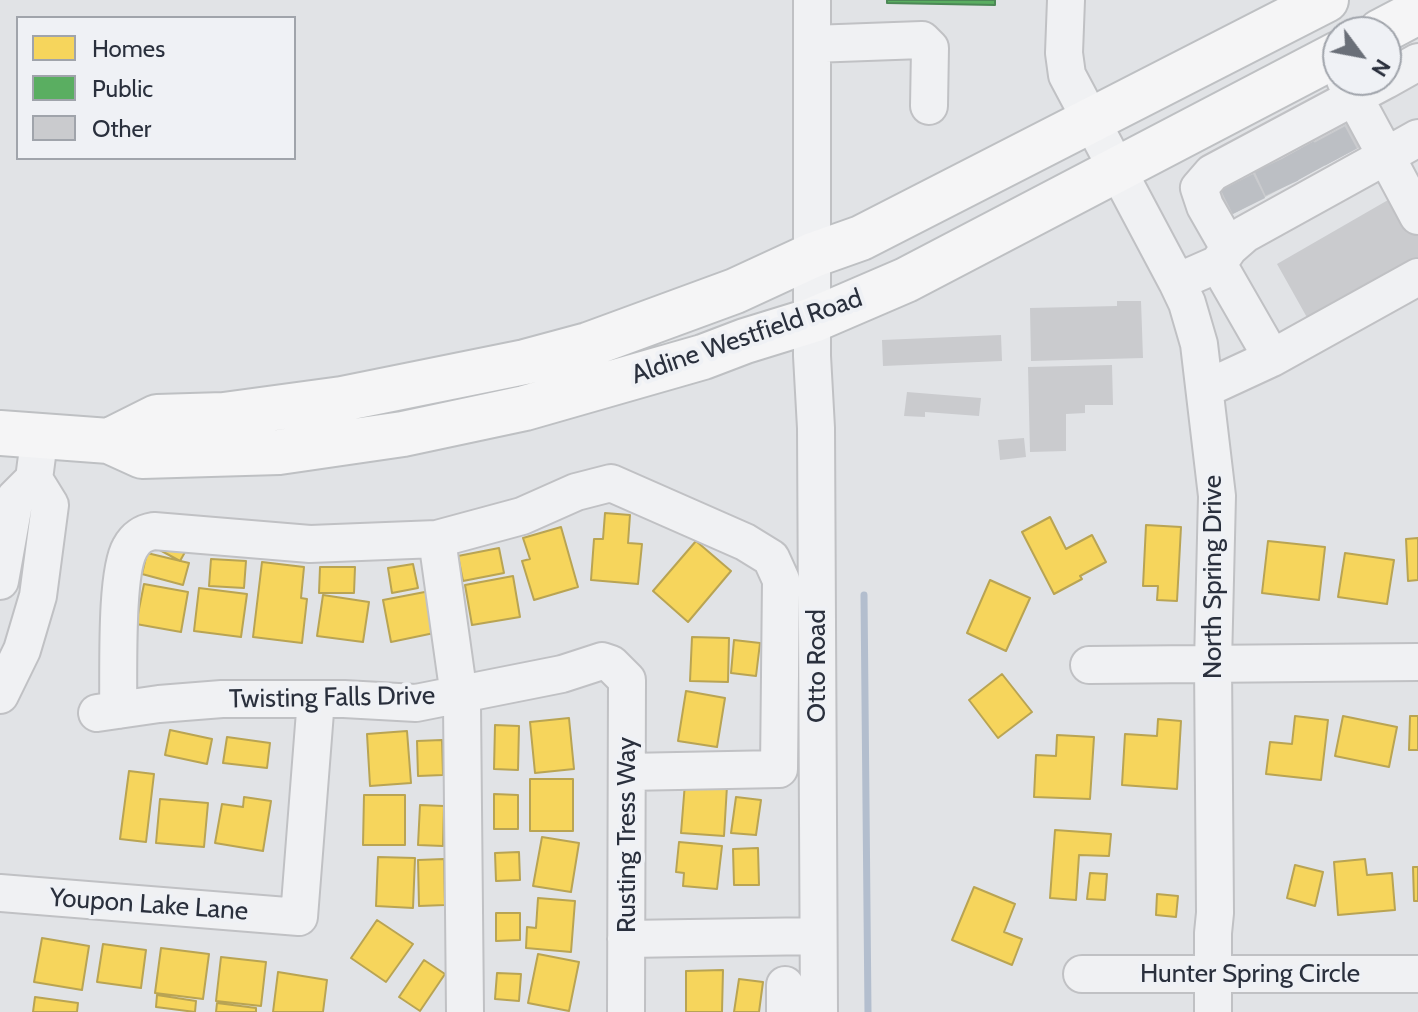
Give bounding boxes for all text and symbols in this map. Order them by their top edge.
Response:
legend [16,16,296,160]
north arrow [1322,16,1402,96]
text: Homes [92,34,165,63]
text: N [1366,54,1397,82]
text: Public [92,74,153,103]
text: Other [92,114,151,143]
street label: Aldine Westfield Road [628,283,866,391]
street label: North Spring Drive [1197,475,1229,679]
street label: Otto Road [801,609,833,723]
street label: Twisting Falls Drive [229,681,435,715]
street label: Rusting Tress Way [611,737,643,933]
street label: Youpon Lake Lane [49,883,249,927]
street label: Hunter Spring Circle [1140,958,1360,990]

